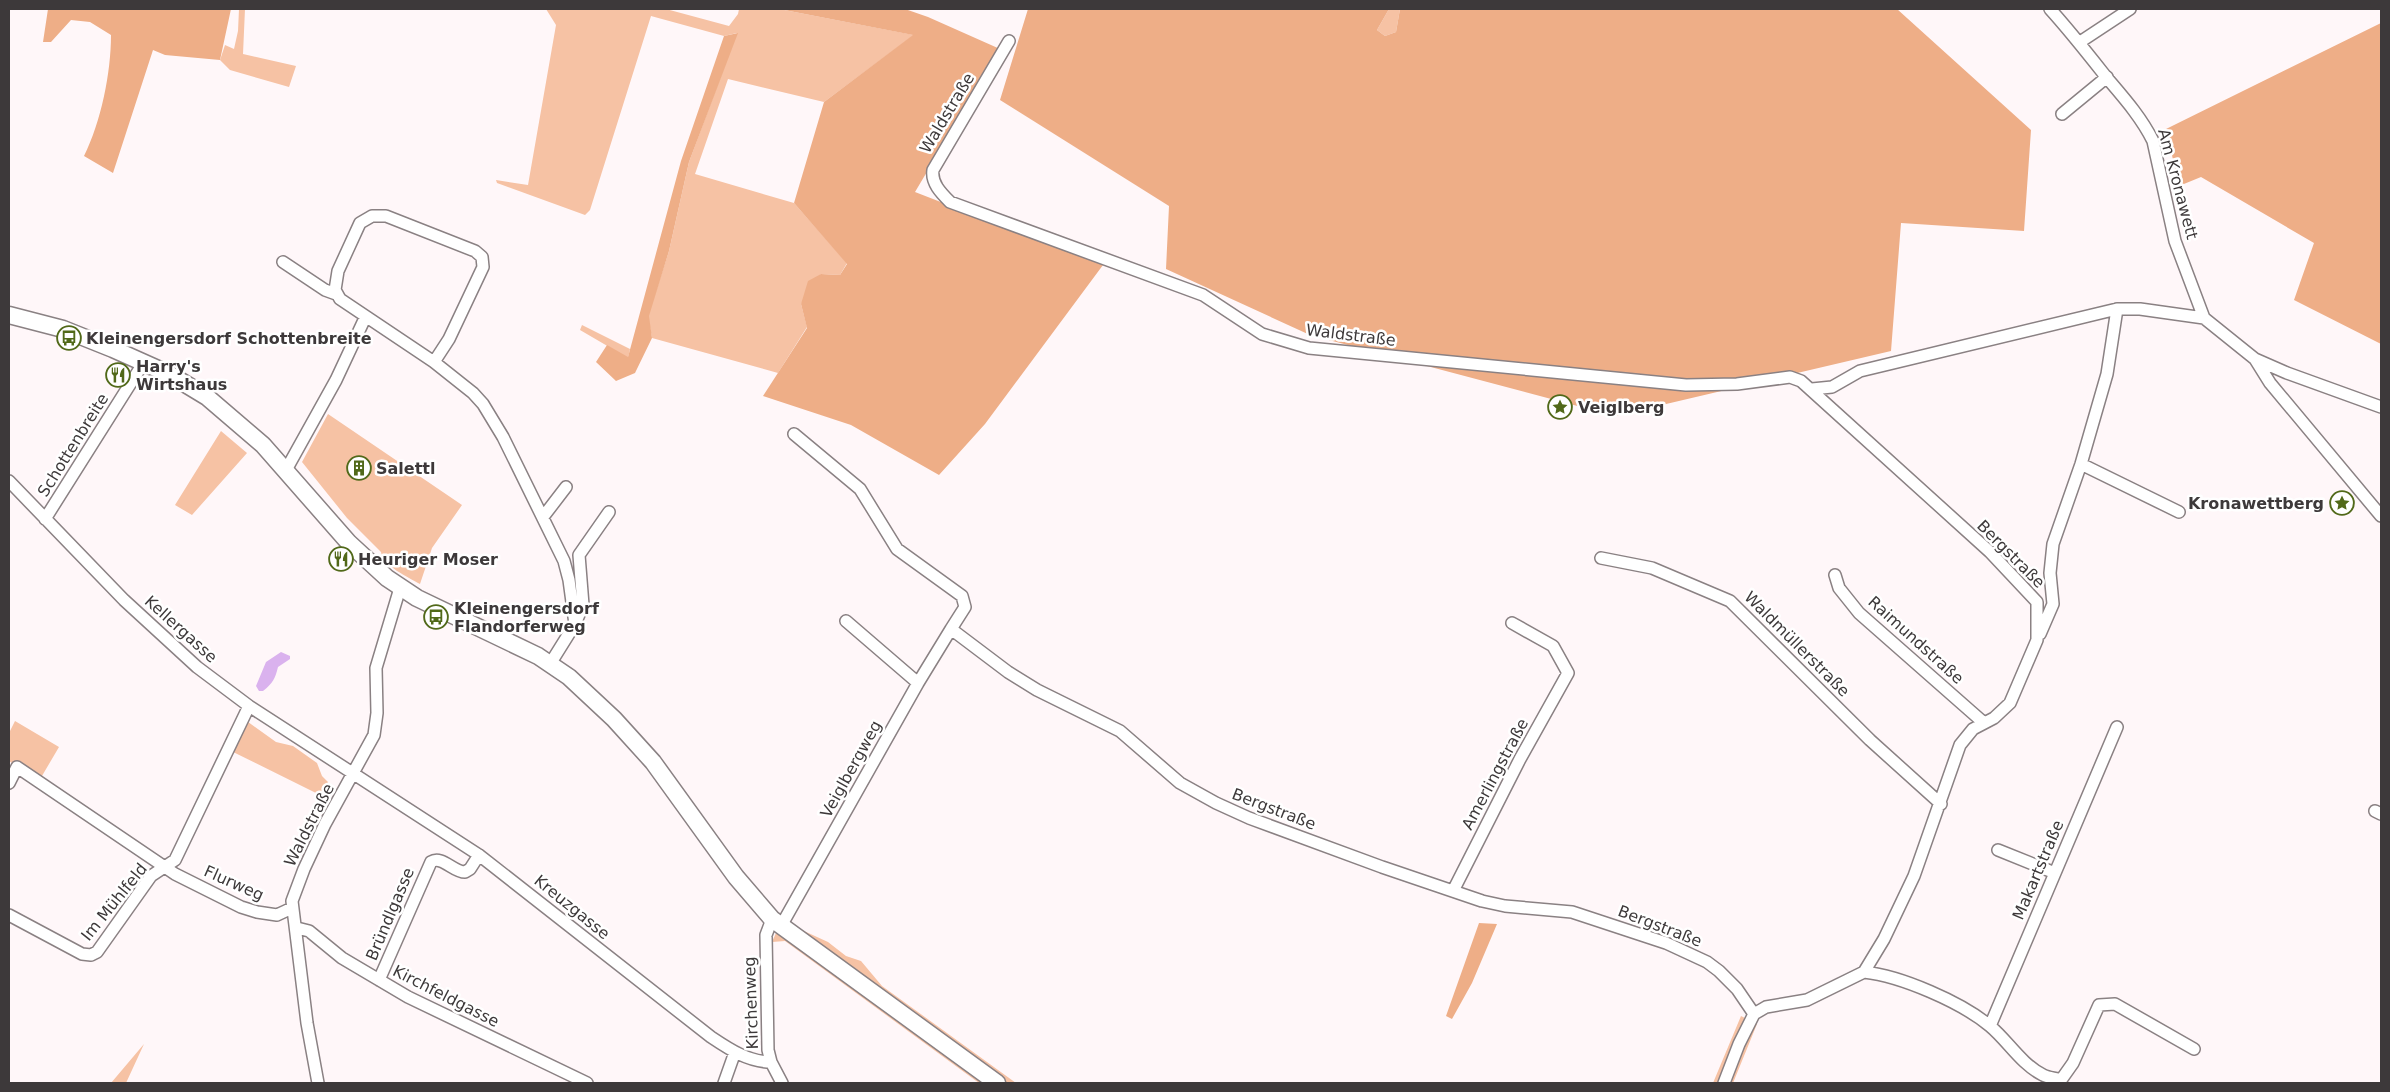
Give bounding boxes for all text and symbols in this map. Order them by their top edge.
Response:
street label: Waldstraße [916,69,978,157]
street label: Am Kronawett [2154,127,2202,241]
street label: Waldstraße [1305,320,1397,350]
bus stop icon: Kleinengersdorf Schottenbreite [56,325,82,351]
place label: Kleinengersdorf Schottenbreite [86,329,372,348]
place label: Harry's Wirtshaus [136,357,227,394]
restaurant icon: Harry's Wirtshaus [105,362,131,388]
street label: Schottenbreite [34,390,112,500]
place icon: Veiglberg [1547,394,1573,420]
place label: Veiglberg [1578,398,1664,417]
building icon: Salettl [346,455,372,481]
place label: Salettl [376,459,435,478]
place icon: Kronawettberg [2329,490,2355,516]
place label: Kronawettberg [2188,494,2324,513]
street label: Bergstraße [1973,516,2049,592]
restaurant icon: Heuriger Moser [328,546,354,572]
place label: Heuriger Moser [358,550,498,569]
street label: Waldmüllerstraße [1740,587,1854,701]
street label: Kellergasse [141,591,221,667]
street label: Raimundstraße [1864,592,1968,688]
place label: Kleinengersdorf Flandorferweg [454,599,600,636]
bus stop icon: Kleinengersdorf Flandorferweg [423,604,449,630]
street label: Amerlingstraße [1458,715,1532,833]
street label: Veiglbergweg [816,717,886,821]
street label: Waldstraße [280,781,338,869]
street label: Bergstraße [1229,784,1319,834]
street label: Makartstraße [2009,817,2067,923]
street label: Im Mühlfeld [77,859,151,945]
street label: Flurweg [201,861,267,905]
street label: Bründlgasse [362,865,418,963]
street label: Kreuzgasse [530,871,614,943]
street label: Bergstraße [1615,901,1705,951]
street label: Kirchenweg [740,956,762,1050]
street label: Kirchfeldgasse [390,961,502,1031]

